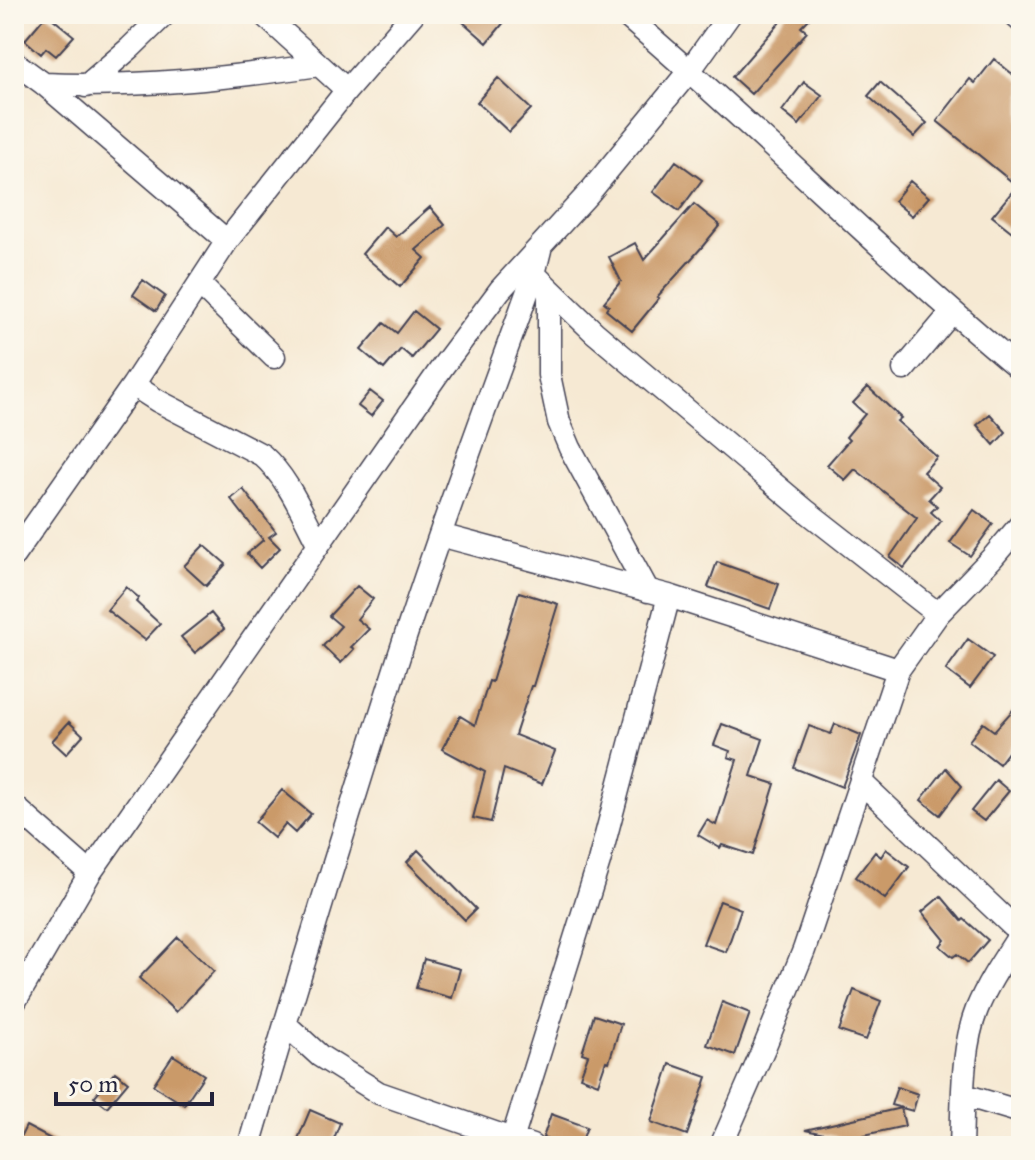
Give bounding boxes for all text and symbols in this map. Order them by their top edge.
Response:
scale bar [56,1056,212,1106]
text: 50 m [68,1069,118,1099]

